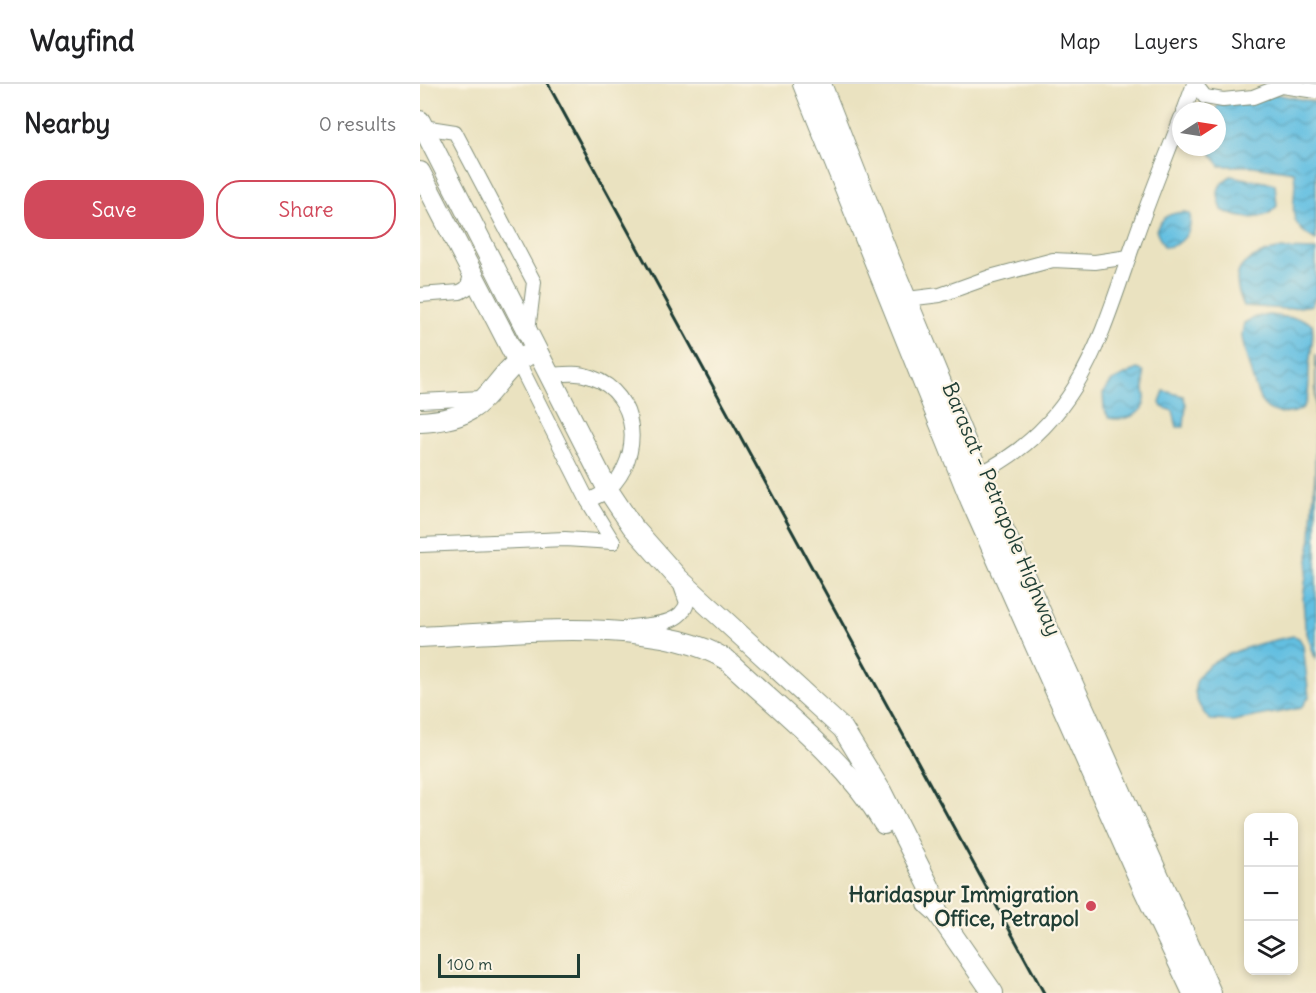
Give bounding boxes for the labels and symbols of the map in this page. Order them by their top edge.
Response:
north arrow [1172,102,1226,156]
street label: Barasat - Petrapole Highway [936,378,1068,640]
place label: Haridaspur Immigration Office, Petrapol [849,881,1079,932]
marker: Haridaspur Immigration Office, Petrapol [1084,899,1098,913]
scale bar [438,951,580,978]

